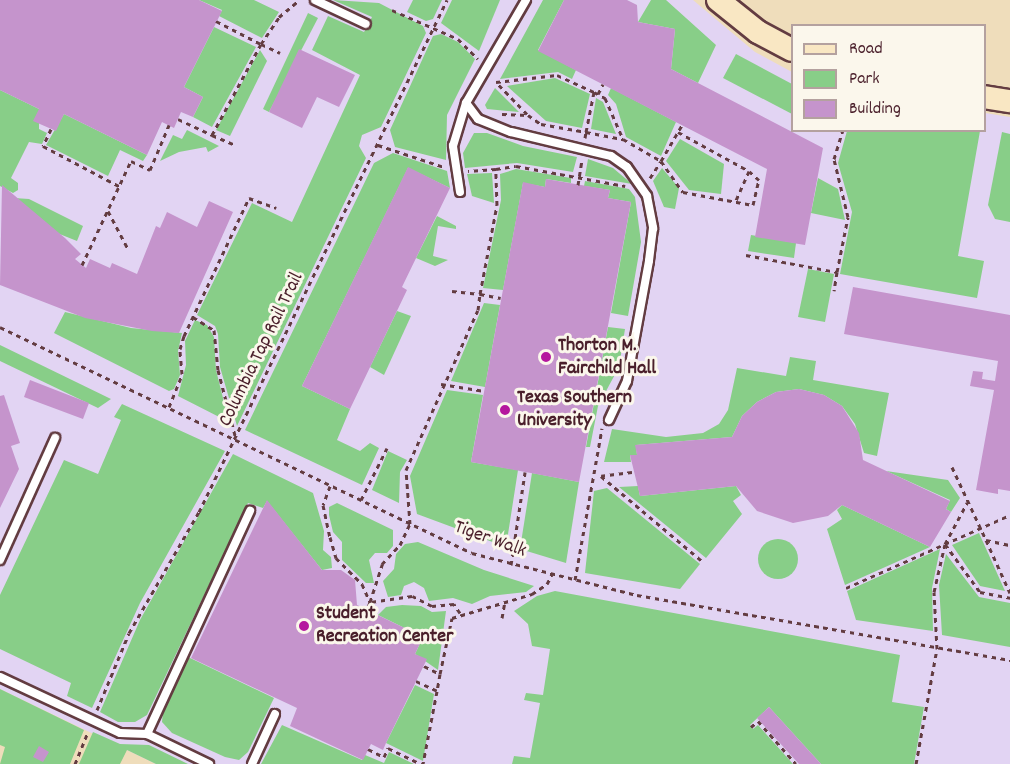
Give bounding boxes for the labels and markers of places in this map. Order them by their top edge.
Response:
place label: Thorton M. Fairchild Hall [558,334,656,381]
marker: Thorton M. Fairchild Hall [539,350,553,364]
place label: Texas Southern University [517,386,632,433]
marker: Texas Southern University [498,403,512,417]
place label: Student Recreation Center [316,602,453,649]
marker: Student Recreation Center [297,619,311,633]

